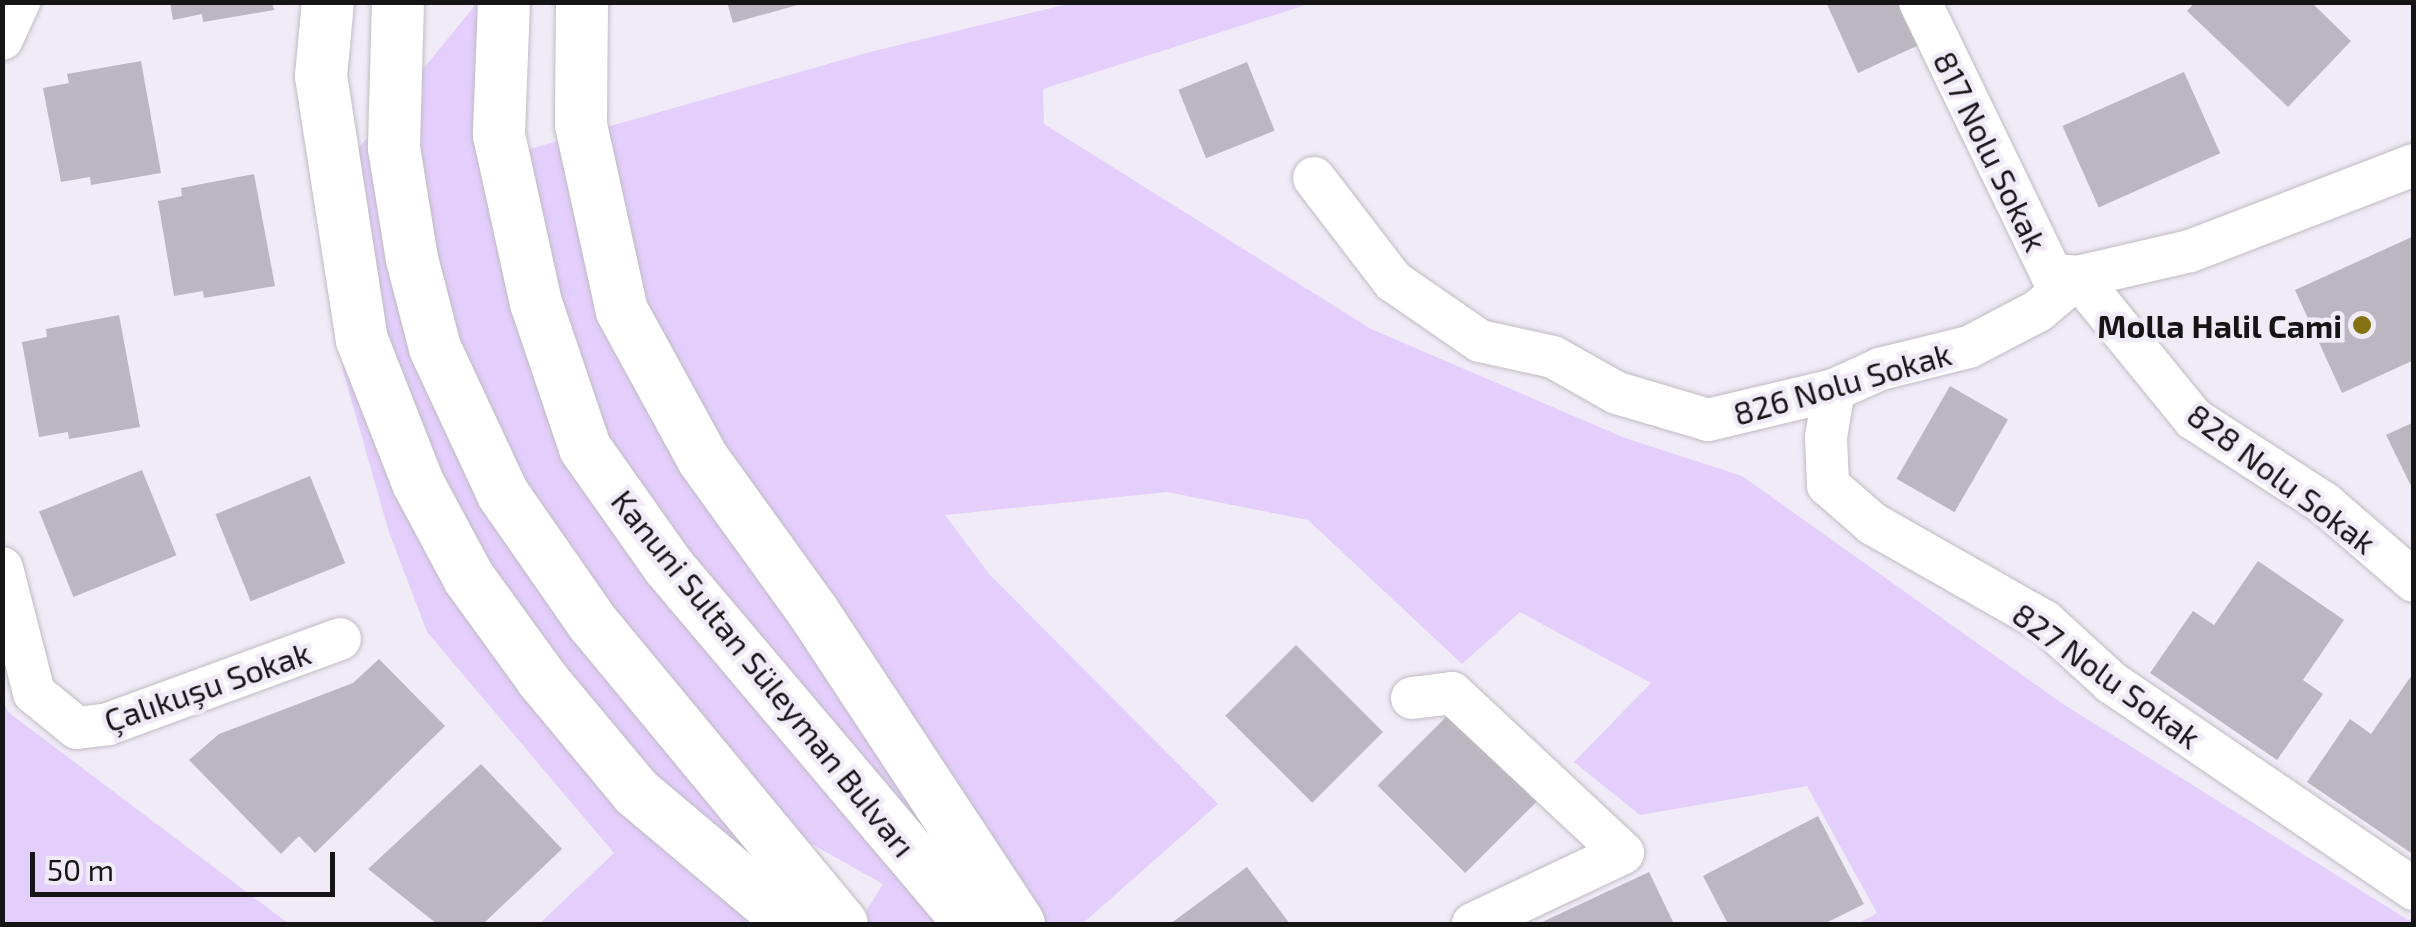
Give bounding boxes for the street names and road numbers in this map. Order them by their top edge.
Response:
street label: 817 Nolu Sokak [1926,45,2056,257]
street label: 826 Nolu Sokak [1729,334,1955,432]
street label: 828 Nolu Sokak [2180,395,2384,561]
street label: Kanuni Sultan Süleyman Bulvarı [604,482,924,864]
street label: 827 Nolu Sokak [2006,594,2208,756]
street label: Çalıkuşu Sokak [99,633,315,739]

